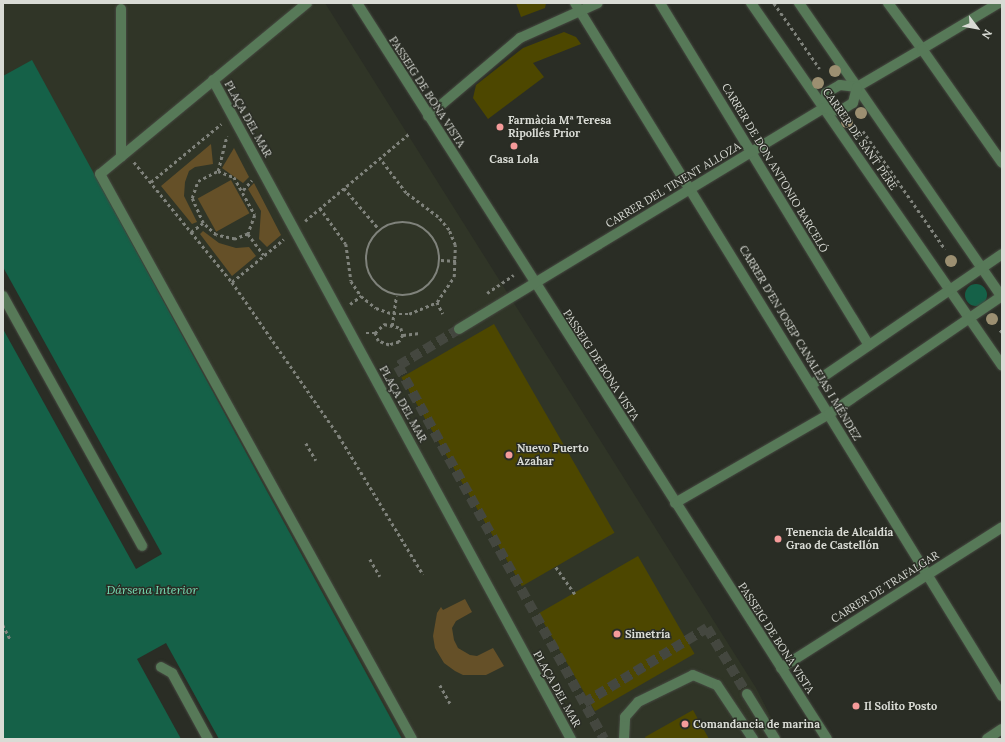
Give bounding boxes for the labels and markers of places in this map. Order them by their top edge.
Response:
place label: Farmàcia Mª Teresa Ripollés Prior [508,114,611,140]
marker: Farmàcia Mª Teresa Ripollés Prior [495,122,505,132]
marker: Casa Lola [509,141,519,151]
place label: Casa Lola [489,152,539,166]
place label: Nuevo Puerto Azahar [517,442,589,468]
marker: Nuevo Puerto Azahar [504,450,514,460]
place label: Tenencia de Alcaldía Grao de Castellón [786,526,893,552]
marker: Tenencia de Alcaldía Grao de Castellón [773,534,783,544]
place label: Simetría [625,627,670,641]
marker: Simetría [612,629,622,639]
place label: Il Solito Posto [864,699,937,713]
marker: Il Solito Posto [851,701,861,711]
place label: Comandancia de marina [693,717,820,731]
marker: Comandancia de marina [680,719,690,729]

